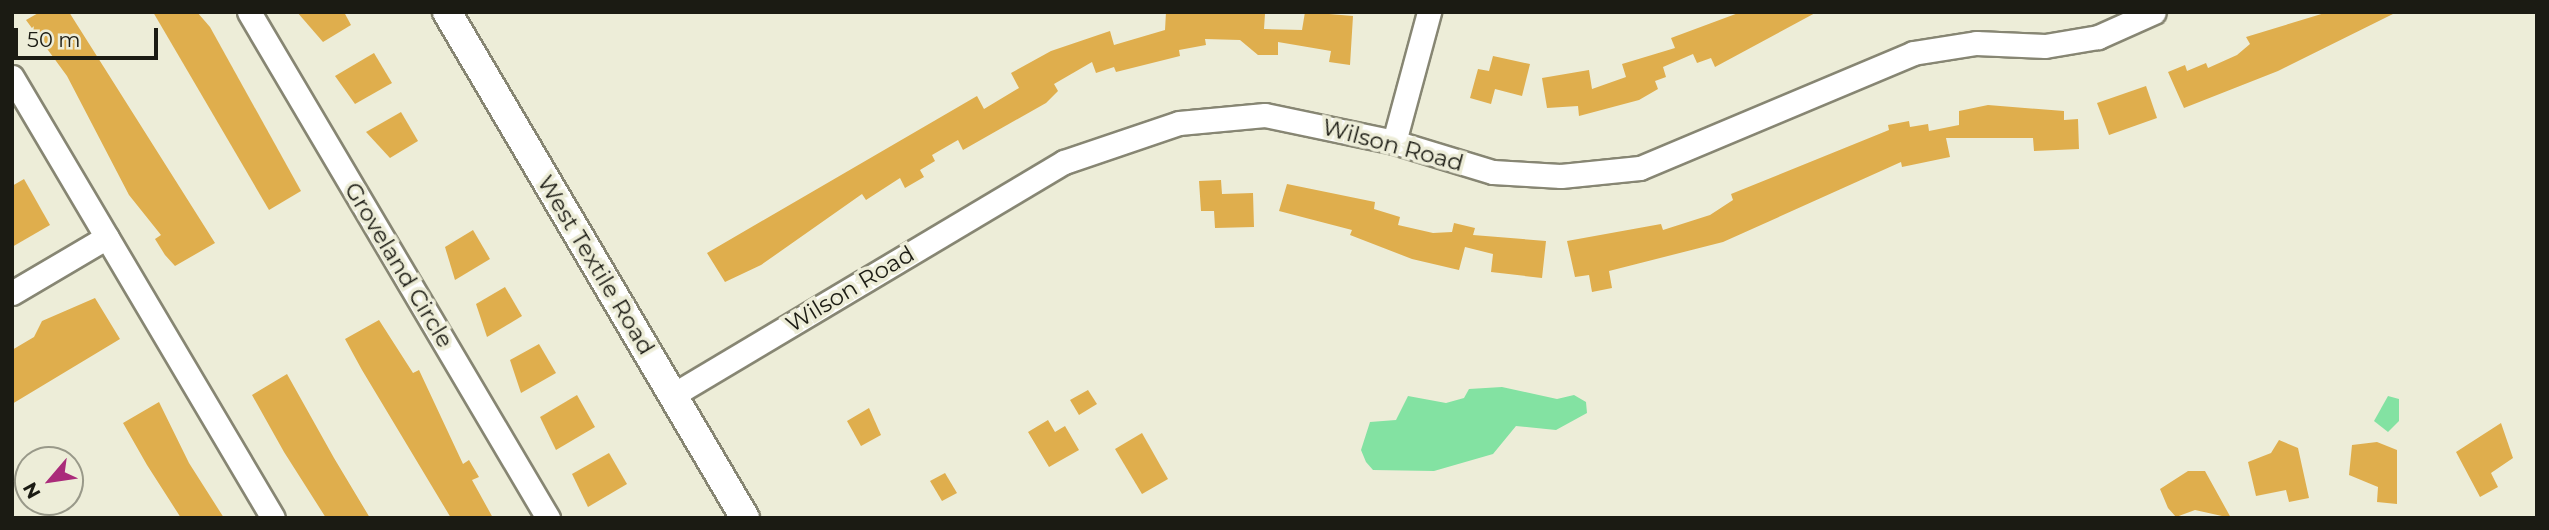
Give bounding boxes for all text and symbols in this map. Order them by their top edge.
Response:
scale bar [18,14,161,58]
text: 50 m [27,27,81,52]
street label: Wilson Road [1319,113,1467,177]
street label: West Textile Road [532,170,660,360]
street label: Groveland Circle [339,177,459,353]
street label: Wilson Road [781,240,919,338]
north arrow [14,446,84,516]
text: N [18,478,46,503]

